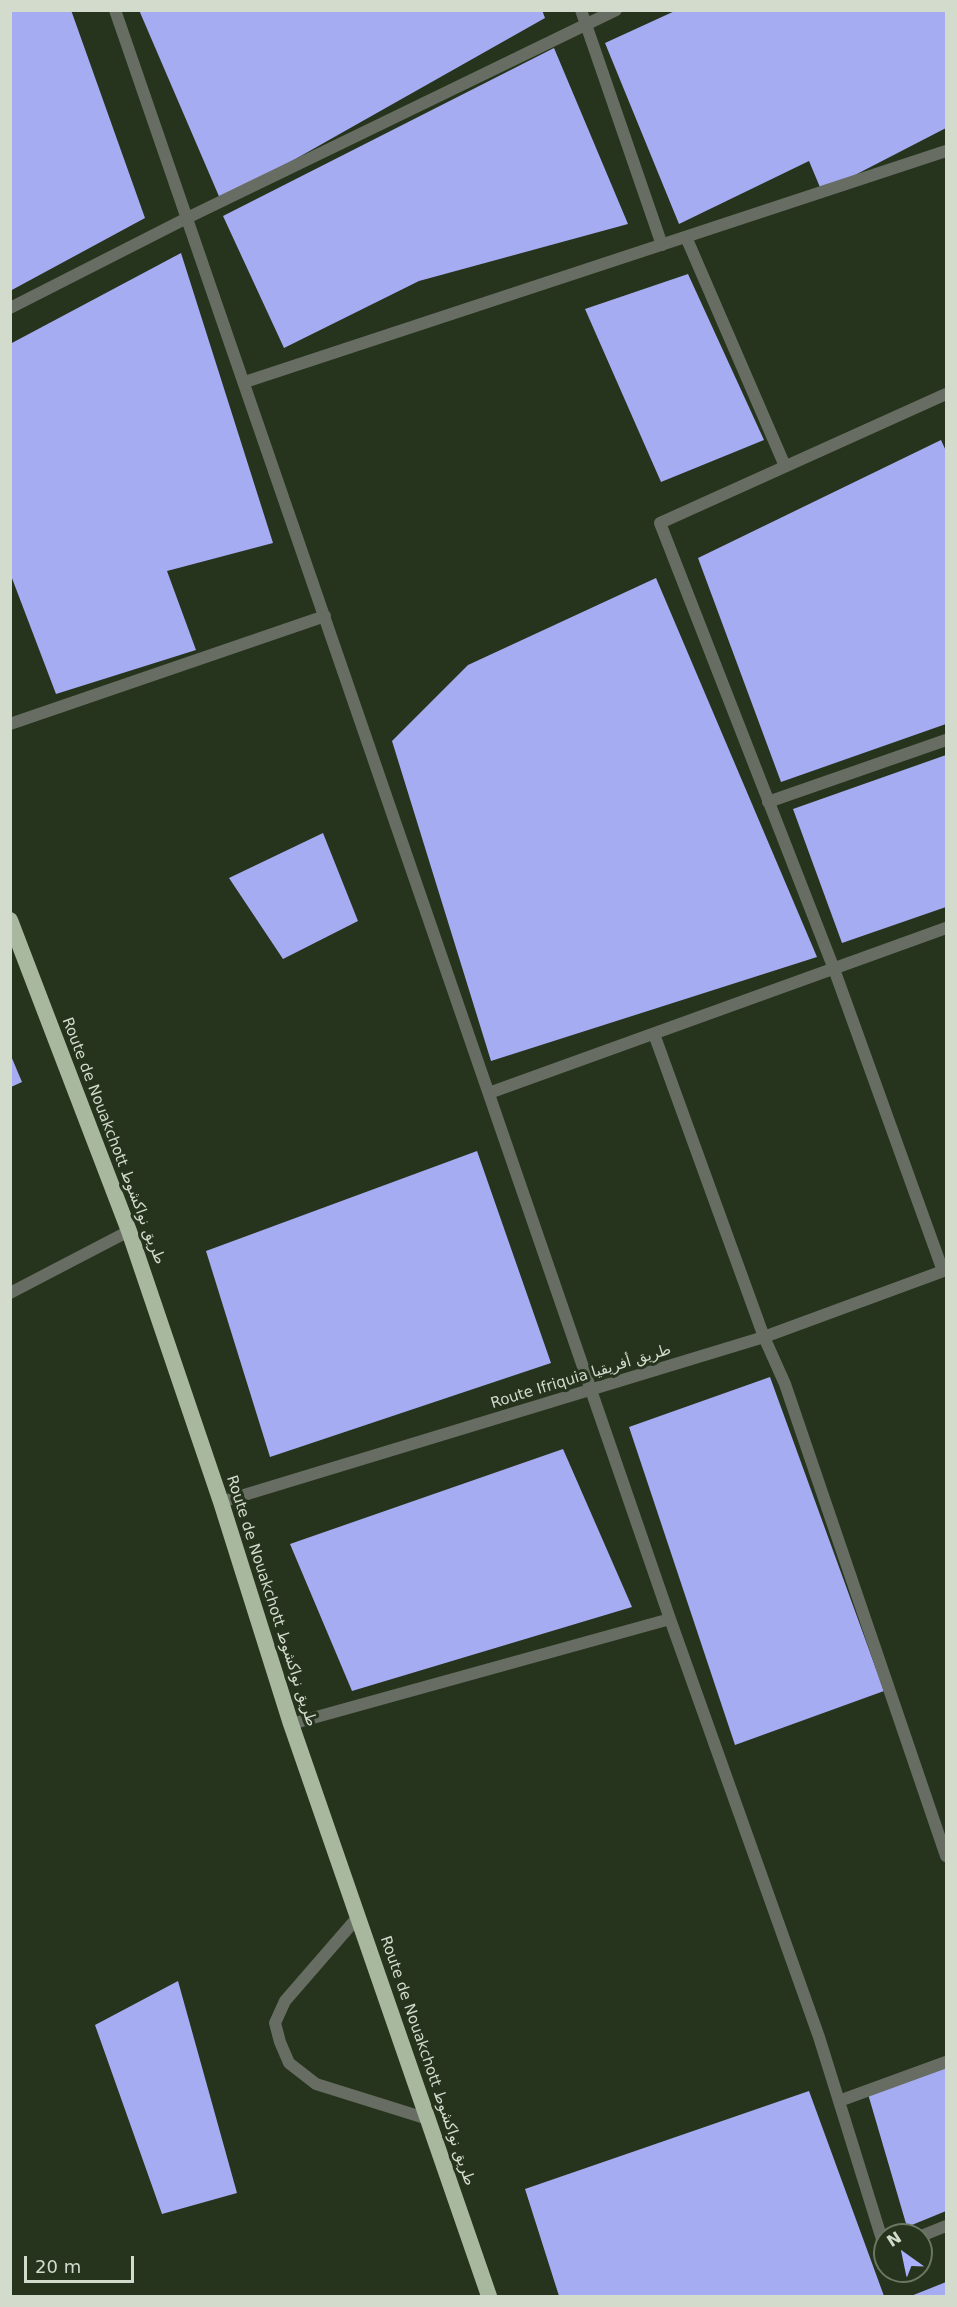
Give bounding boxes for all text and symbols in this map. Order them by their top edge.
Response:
street label: Route de Nouakchott طريق نواكشوط [57,1015,169,1267]
street label: Route Ifriquia طريق أفريقيا [489,1341,673,1413]
street label: Route de Nouakchott طريق نواكشوط [222,1473,320,1729]
street label: Route de Nouakchott طريق نواكشوط [376,1934,478,2188]
north arrow [873,2223,933,2283]
text: N [883,2228,905,2251]
scale bar [27,2244,136,2282]
text: 20 m [35,2256,81,2277]

